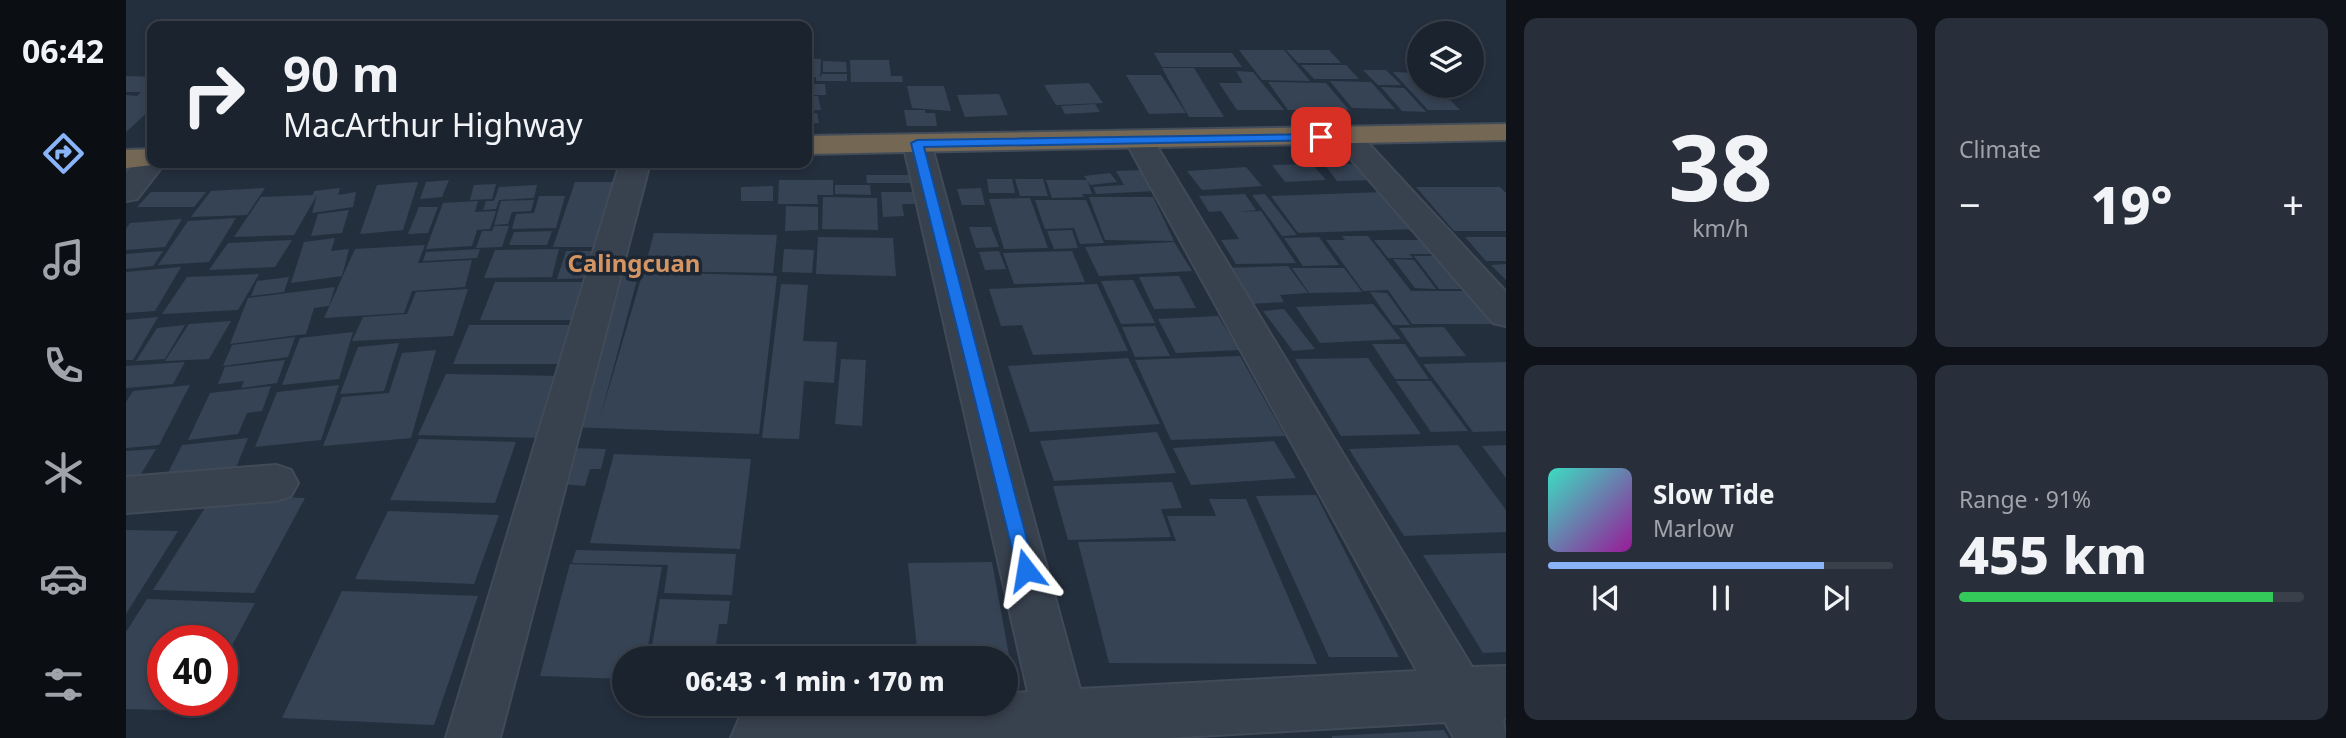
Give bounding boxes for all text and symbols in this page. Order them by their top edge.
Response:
map controls [1407,21,1484,98]
button: layers [1407,21,1484,98]
text: 06:42 [22,29,104,72]
text: 90 m [283,40,400,106]
icon: right [168,49,259,140]
text: MacArthur Highway [283,103,583,146]
text: 38 [1668,104,1773,228]
pin [1291,107,1351,167]
icon: arrive [1302,118,1340,156]
icon: directions [39,129,88,178]
text: Climate [1959,133,2041,165]
text: 19° [2090,168,2173,239]
text: − [1959,178,1981,230]
text: + [2282,178,2304,230]
text: km/h [1692,212,1749,244]
icon: music [39,235,88,284]
district label: Calingcuan [568,246,700,279]
icon: phone [39,341,88,390]
icon: climate [39,448,88,497]
text: Slow Tide [1653,476,1775,512]
text: Range · 91% [1959,483,2091,515]
text: Marlow [1653,512,1734,544]
text: 455 km [1959,518,2147,589]
position arrow [989,533,1063,607]
icon: car [39,554,88,603]
icon: previous [1587,579,1625,617]
icon: pause [1702,579,1740,617]
icon: next [1817,579,1855,617]
speed limit sign: 40 [147,625,238,716]
icon: filters [39,660,88,709]
text: 06:43 · 1 min · 170 m [685,663,945,699]

